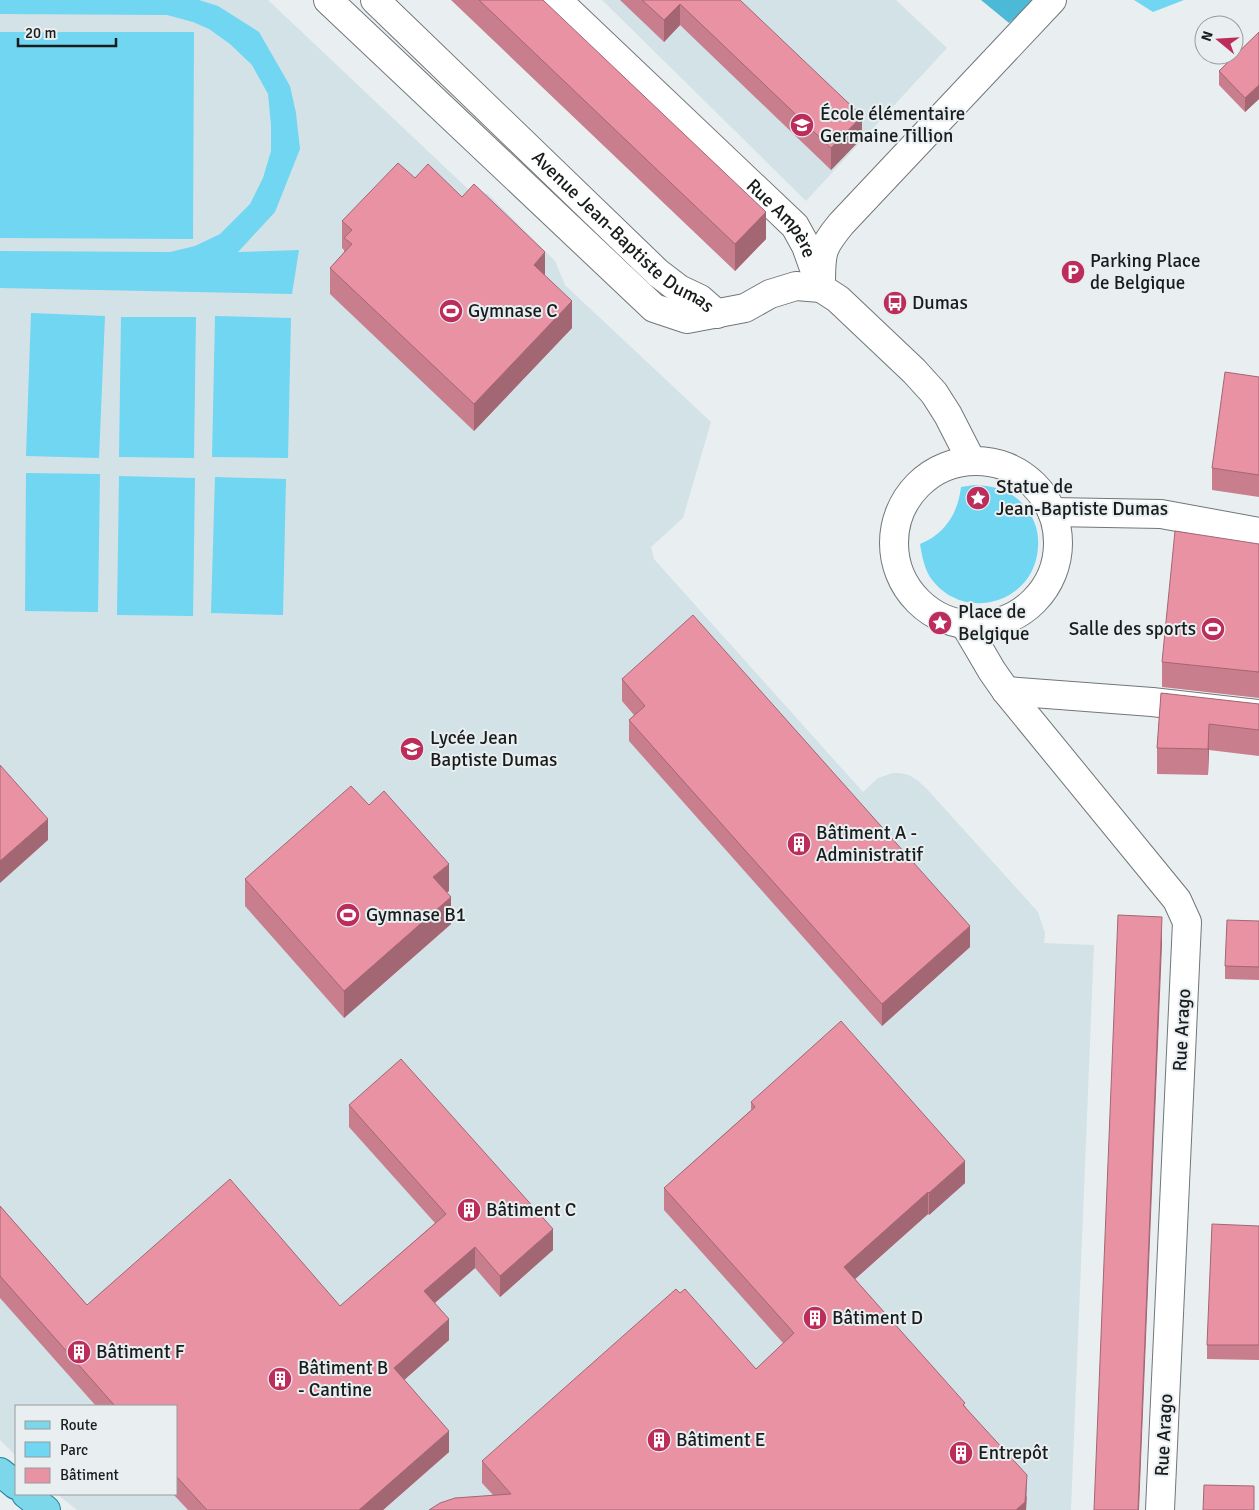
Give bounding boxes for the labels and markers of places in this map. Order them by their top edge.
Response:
place label: École élémentaire Germaine Tillion [820,102,965,148]
school or university icon: École élémentaire Germaine Tillion [789,112,815,138]
place label: Parking Place de Belgique [1090,249,1200,295]
parking icon: Parking Place de Belgique [1060,259,1086,285]
bus stop icon: Dumas [882,290,908,316]
place label: Dumas [912,291,968,315]
sports icon: Gymnase C [438,298,464,324]
place label: Gymnase C [468,299,558,323]
place label: Statue de Jean-Baptiste Dumas [996,475,1168,521]
place icon: Statue de Jean-Baptiste Dumas [965,485,991,511]
place label: Place de Belgique [958,600,1030,646]
place icon: Place de Belgique [927,610,953,636]
sports icon: Salle des sports [1200,616,1226,642]
place label: Salle des sports [1069,617,1196,641]
place label: Lycée Jean Baptiste Dumas [430,726,557,772]
school or university icon: Lycée Jean Baptiste Dumas [399,736,425,762]
place label: Bâtiment A - Administratif [816,821,924,867]
building icon: Bâtiment A - Administratif [786,831,812,857]
sports icon: Gymnase B1 [335,902,361,928]
place label: Gymnase B1 [366,903,466,927]
building icon: Bâtiment C [456,1197,482,1223]
place label: Bâtiment C [486,1198,576,1222]
building icon: Bâtiment D [802,1305,828,1331]
place label: Bâtiment D [832,1306,923,1330]
building icon: Bâtiment F [66,1339,92,1365]
place label: Bâtiment F [96,1340,185,1364]
place label: Bâtiment B - Cantine [298,1356,388,1402]
building icon: Bâtiment B - Cantine [267,1366,293,1392]
building icon: Bâtiment E [646,1427,672,1453]
place label: Bâtiment E [676,1428,765,1452]
building icon: Entrepôt [948,1440,974,1466]
place label: Entrepôt [978,1441,1049,1465]

